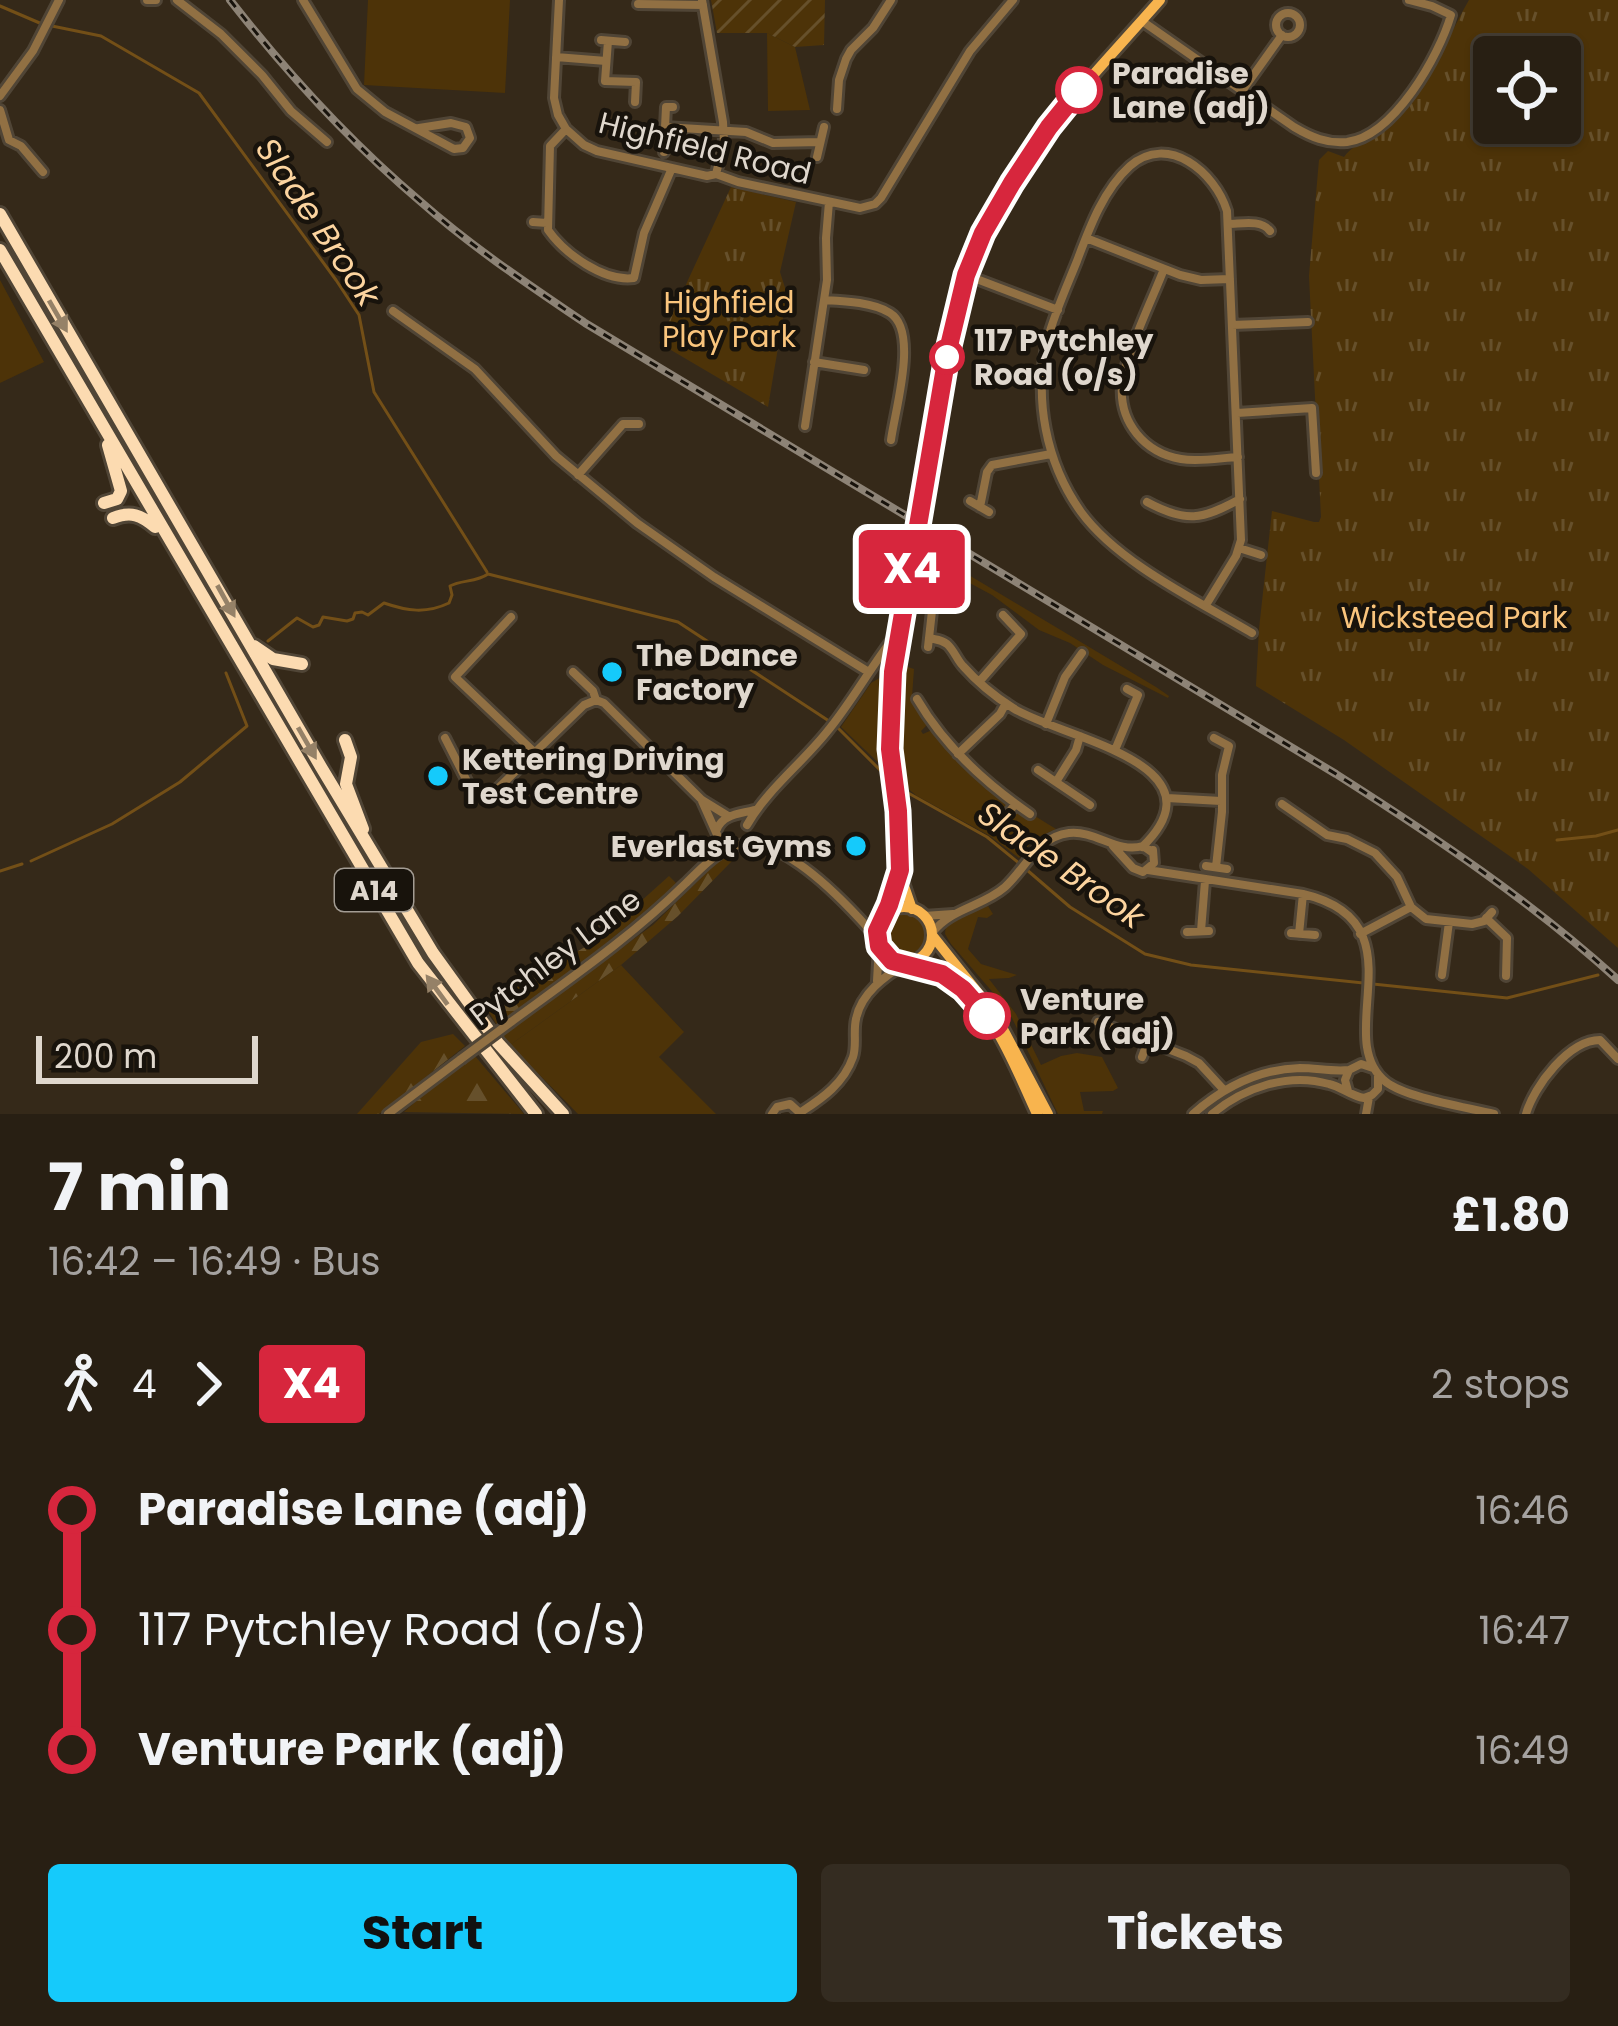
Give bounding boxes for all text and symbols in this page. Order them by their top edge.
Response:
map controls [1473,36,1581,144]
button: locate [1473,36,1581,144]
place label: Paradise Lane (adj) [1112,52,1270,129]
marker: Paradise Lane (adj) [1057,68,1101,112]
street label: Highfield Road [594,101,816,195]
water label: Slade Brook [244,128,393,317]
park label: Highfield Play Park [662,281,797,358]
one-way arrow [47,299,68,333]
place label: 117 Pytchley Road (o/s) [974,319,1154,396]
marker: 117 Pytchley Road (o/s) [931,341,963,373]
line badge: X4 [858,530,966,608]
text: X4 [883,539,941,598]
one-way arrow [214,584,235,618]
park label: Wicksteed Park [1341,596,1568,639]
place label: The Dance Factory [636,634,798,711]
marker: The Dance Factory [599,659,625,685]
one-way arrow [295,726,316,760]
place label: Kettering Driving Test Centre [462,738,725,815]
marker: Kettering Driving Test Centre [425,763,451,789]
water label: Slade Brook [968,790,1156,941]
place label: Everlast Gyms [611,825,832,868]
marker: Everlast Gyms [843,833,869,859]
road number: A14 [335,869,413,911]
street label: Pytchley Lane [460,878,650,1036]
one-way arrow [426,974,450,1006]
place label: Venture Park (adj) [1020,978,1175,1055]
marker: Venture Park (adj) [965,994,1009,1038]
scale bar [36,1030,258,1083]
text: 200 m [54,1033,157,1080]
text: 7 min [48,1141,231,1233]
text: £1.80 [1452,1184,1570,1247]
text: 16:42 – 16:49 · Bus [48,1234,381,1289]
icon: walk [48,1351,114,1417]
icon: forward [175,1351,241,1417]
text: X4 [283,1354,341,1413]
text: 4 [132,1357,157,1412]
text: 2 stops [1431,1357,1570,1412]
text: Paradise Lane (adj) [138,1478,590,1541]
text: 16:46 [1475,1483,1570,1538]
text: 117 Pytchley Road (o/s) [138,1598,647,1661]
text: 16:47 [1479,1603,1570,1658]
text: Venture Park (adj) [138,1718,567,1781]
text: 16:49 [1475,1723,1570,1778]
button: Start [48,1864,797,2002]
button: Tickets [821,1864,1570,2002]

